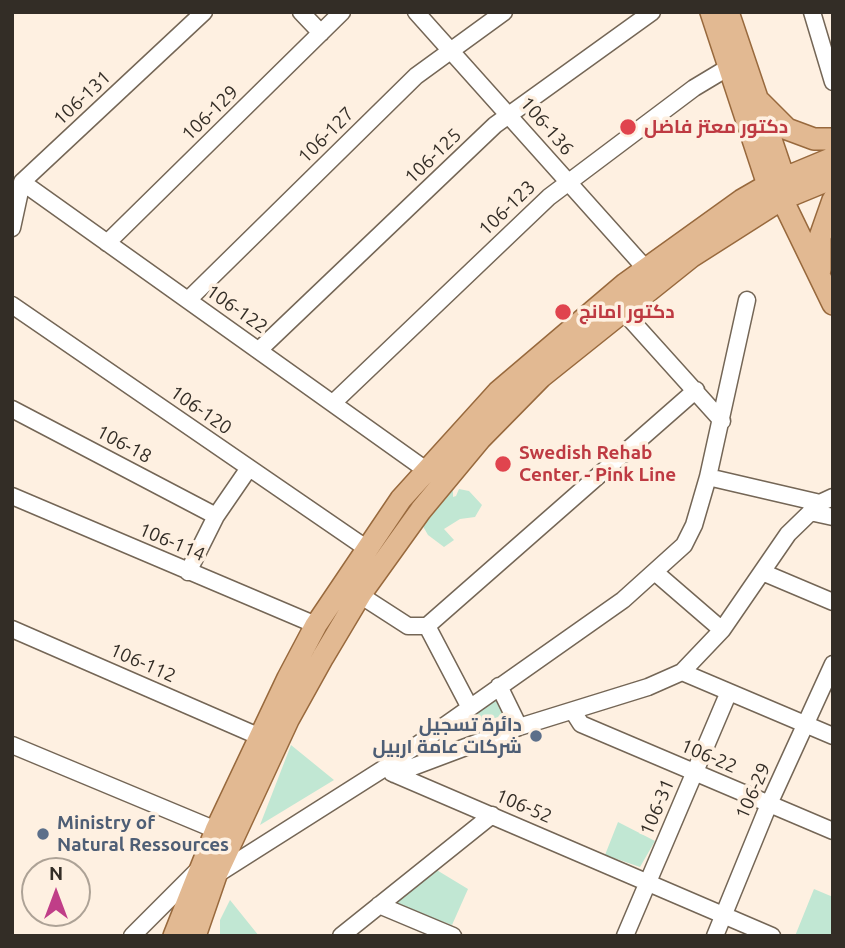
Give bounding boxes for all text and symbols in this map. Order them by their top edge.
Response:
street label: 106-131 [49,66,115,130]
street label: 106-129 [177,81,243,145]
street label: 106-136 [516,92,578,160]
street label: 106-127 [293,102,359,168]
place label: دكتور معتز فاضل [644,116,788,138]
marker: دكتور معتز فاضل [618,117,638,137]
street label: 106-125 [400,124,466,188]
street label: 106-123 [474,176,540,240]
street label: 106-122 [202,280,272,338]
place label: دكتور امانج [579,301,675,323]
marker: دكتور امانج [553,302,573,322]
street label: 106-120 [166,381,236,439]
street label: 106-18 [93,420,155,468]
place label: Swedish Rehab Center - Pink Line [519,442,676,486]
marker: Swedish Rehab Center - Pink Line [493,454,513,474]
street label: 106-114 [135,518,209,566]
street label: 106-112 [106,638,180,688]
place label: دائرة تسجيل شركات عامة اربيل [373,714,522,758]
marker: دائرة تسجيل شركات عامة اربيل [528,728,544,744]
street label: 106-22 [677,734,741,778]
street label: 106-29 [731,759,775,823]
street label: 106-31 [635,775,679,839]
street label: 106-52 [492,784,556,828]
place label: Ministry of Natural Ressources [57,812,229,856]
marker: Ministry of Natural Ressources [35,826,51,842]
north arrow [21,857,91,927]
text: N [49,862,63,884]

